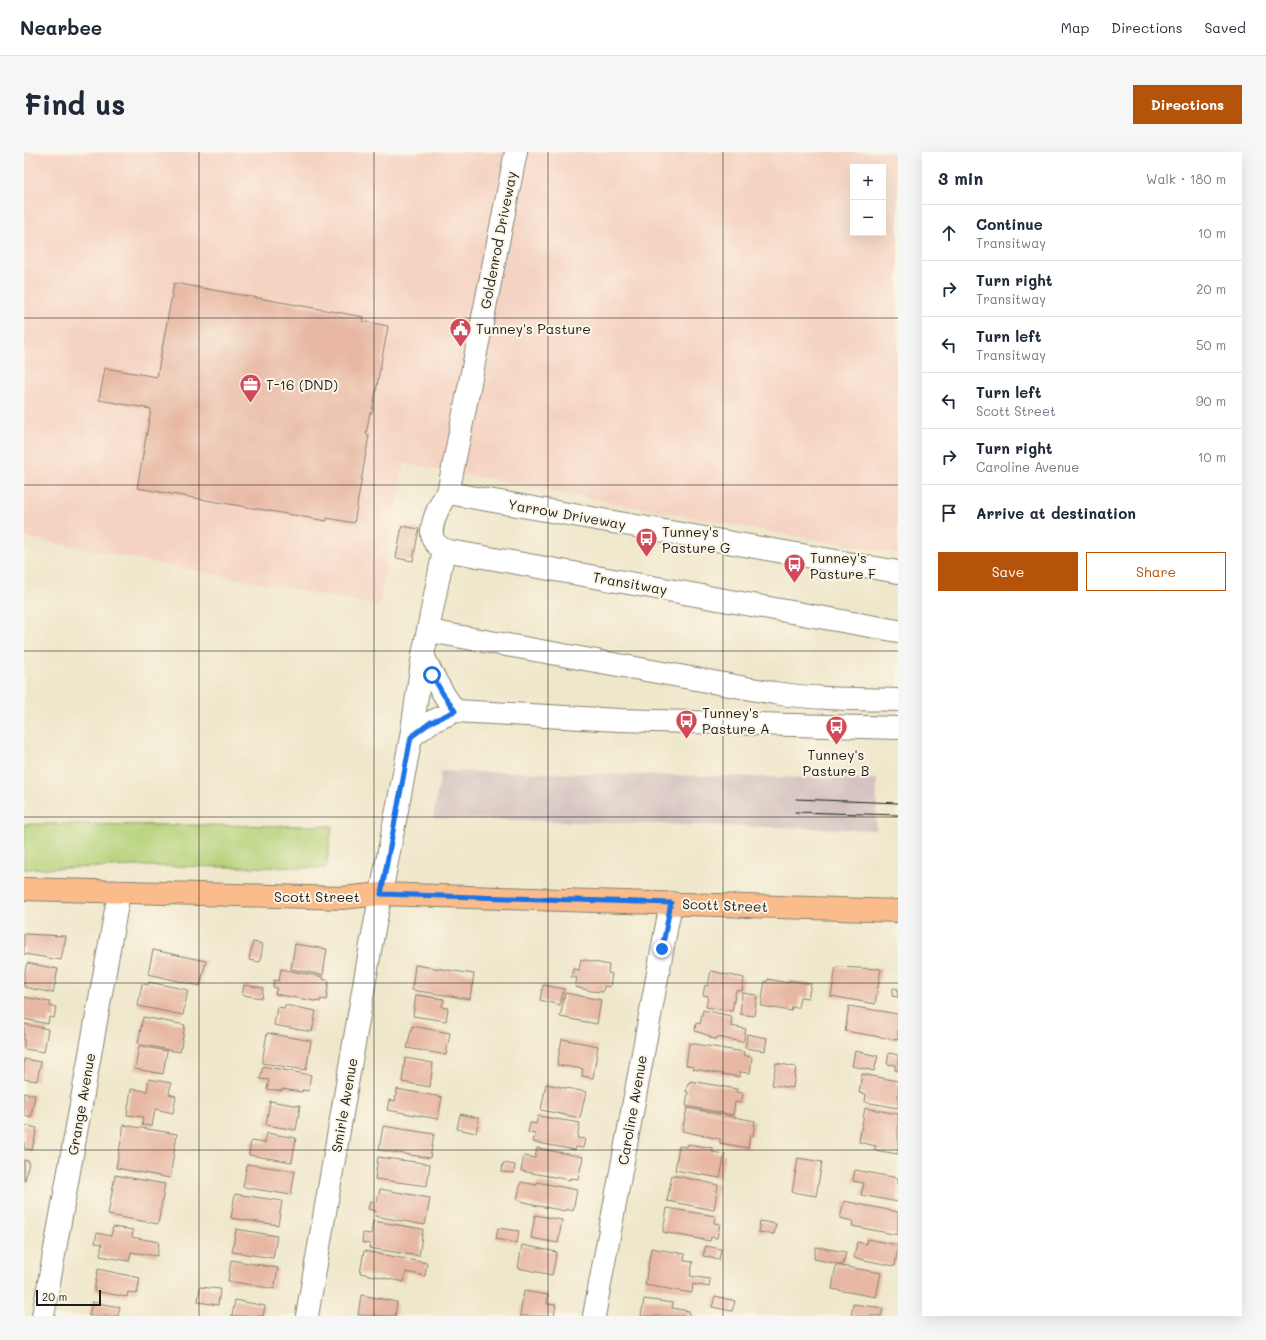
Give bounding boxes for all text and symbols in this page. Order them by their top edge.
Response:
text: Nearbee [20,15,102,40]
text: Map [1061,18,1089,37]
text: Directions [1111,18,1182,37]
text: Saved [1204,18,1246,37]
button: Directions [1133,85,1242,124]
text: Find us [24,86,125,122]
map controls [850,164,886,236]
button: + [850,164,886,200]
text: 3 min [938,167,983,189]
street label: Goldenrod Driveway [475,169,521,311]
text: Walk · 180 m [1146,170,1226,187]
button: − [850,200,886,236]
text: Continue [976,214,1043,234]
icon: ahead [938,222,960,244]
text: 10 m [1198,224,1226,241]
text: Transitway [976,234,1046,251]
text: Turn right [976,270,1053,290]
icon: right [938,278,960,300]
text: 20 m [1196,280,1226,297]
text: Transitway [976,290,1046,307]
public building icon: Tunney's Pasture [448,315,474,348]
place label: Tunney's Pasture [476,319,591,338]
text: Turn left [976,326,1041,346]
icon: left [938,334,960,356]
text: 50 m [1196,336,1226,353]
text: Transitway [976,346,1046,363]
office icon: T-16 (DND) [237,371,263,404]
place label: T-16 (DND) [266,375,338,394]
text: Turn left [976,382,1041,402]
icon: left [938,390,960,412]
text: 90 m [1196,392,1226,409]
text: Scott Street [976,402,1056,419]
text: Turn right [976,438,1053,458]
icon: right [938,446,960,468]
text: 10 m [1198,448,1226,465]
text: Caroline Avenue [976,458,1079,475]
street label: Yarrow Driveway [507,494,627,534]
icon: arrive [938,502,960,524]
text: Arrive at destination [976,503,1136,523]
place label: Tunney's Pasture G [662,522,730,557]
bus stop icon: Tunney's Pasture G [634,526,660,559]
place label: Tunney's Pasture F [810,548,876,583]
bus stop icon: Tunney's Pasture F [781,552,807,585]
button: Save [938,552,1078,591]
button: Share [1086,552,1226,591]
street label: Transitway [591,567,669,599]
route start [423,666,441,684]
place label: Tunney's Pasture A [702,703,770,738]
bus stop icon: Tunney's Pasture A [674,707,700,740]
bus stop icon: Tunney's Pasture B [823,713,849,746]
place label: Tunney's Pasture B [803,745,869,780]
street label: Scott Street [274,887,360,906]
street label: Scott Street [682,894,768,916]
route end [653,940,671,958]
street label: Grange Avenue [63,1051,99,1157]
street label: Caroline Avenue [613,1054,651,1166]
street label: Smirle Avenue [326,1056,362,1154]
scale bar [36,1288,101,1307]
text: 20 m [42,1289,67,1304]

